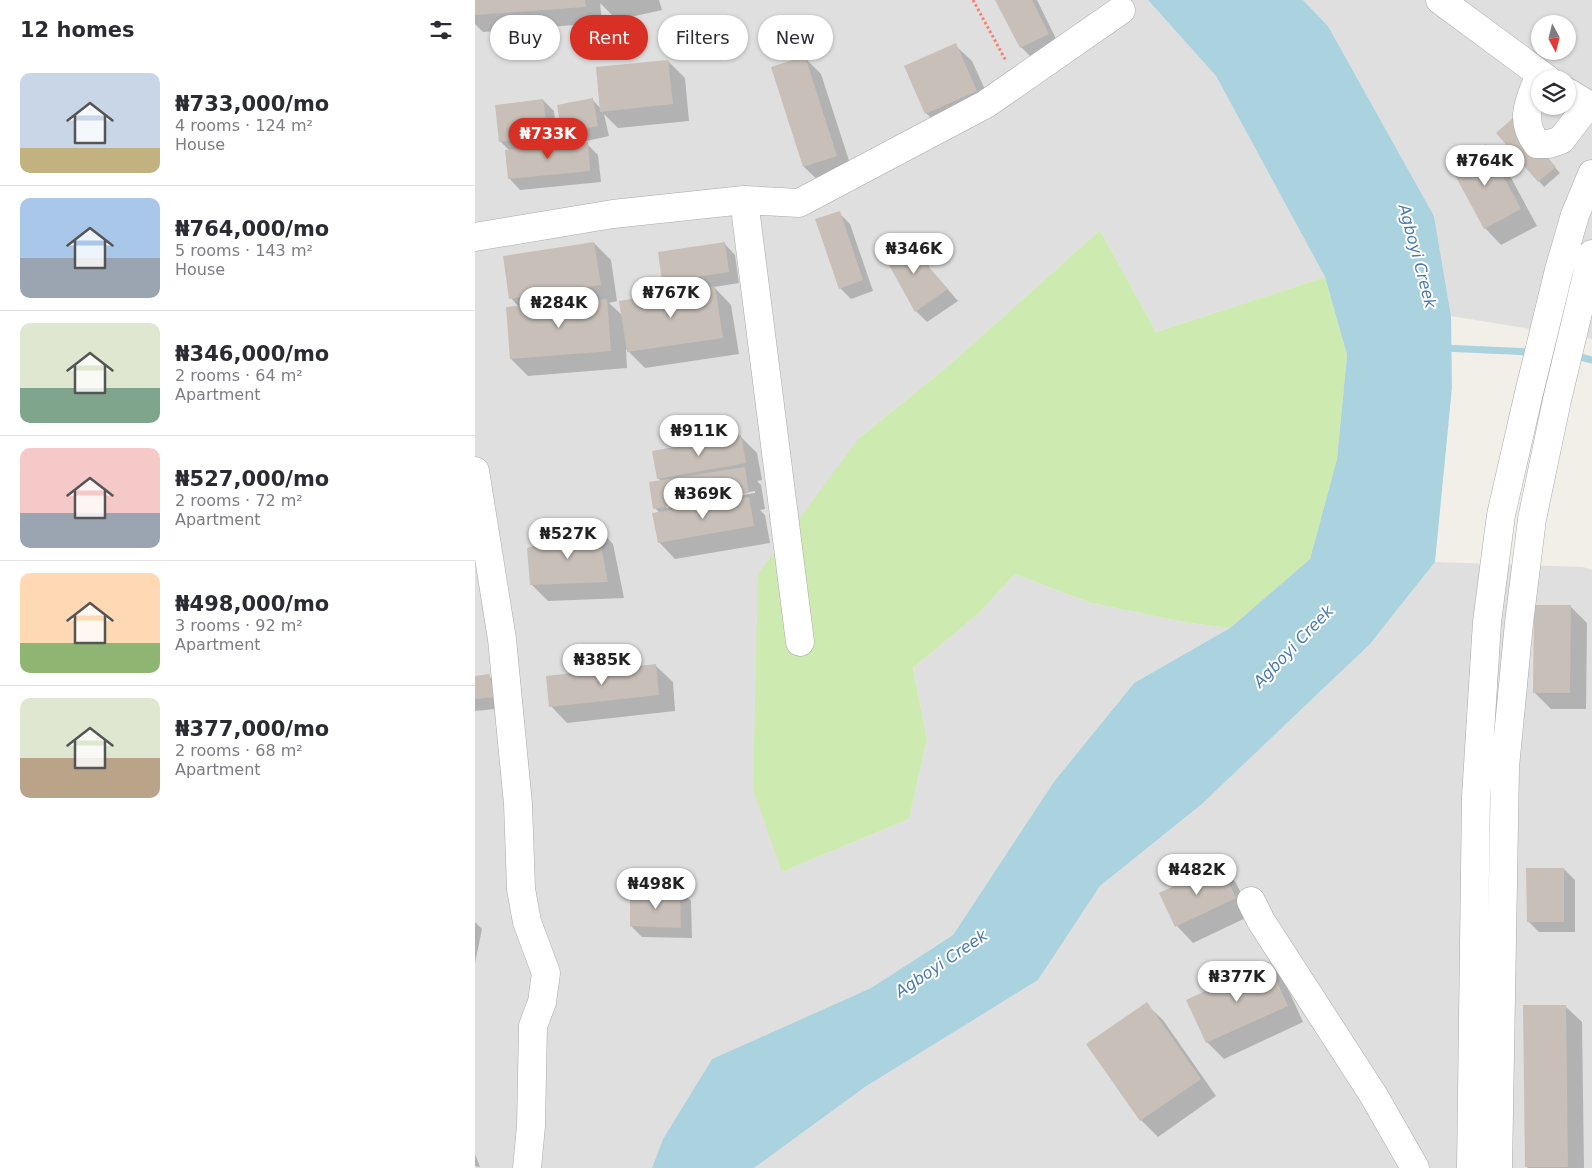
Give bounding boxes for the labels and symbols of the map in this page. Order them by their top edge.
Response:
north arrow [1531,15,1576,60]
pin: ₦733K [513,118,583,160]
pin: ₦764K [1450,144,1520,187]
water label: Agboyi Creek [1394,201,1441,311]
pin: ₦346K [879,232,949,275]
pin: ₦767K [636,276,706,319]
pin: ₦284K [524,286,594,329]
pin: ₦911K [664,414,734,457]
pin: ₦369K [668,478,738,520]
pin: ₦527K [533,518,603,560]
water label: Agboyi Creek [1249,601,1338,692]
pin: ₦385K [567,644,637,686]
pin: ₦482K [1162,854,1232,896]
pin: ₦498K [621,868,691,910]
water label: Agboyi Creek [891,925,991,1002]
pin: ₦377K [1202,960,1272,1003]

